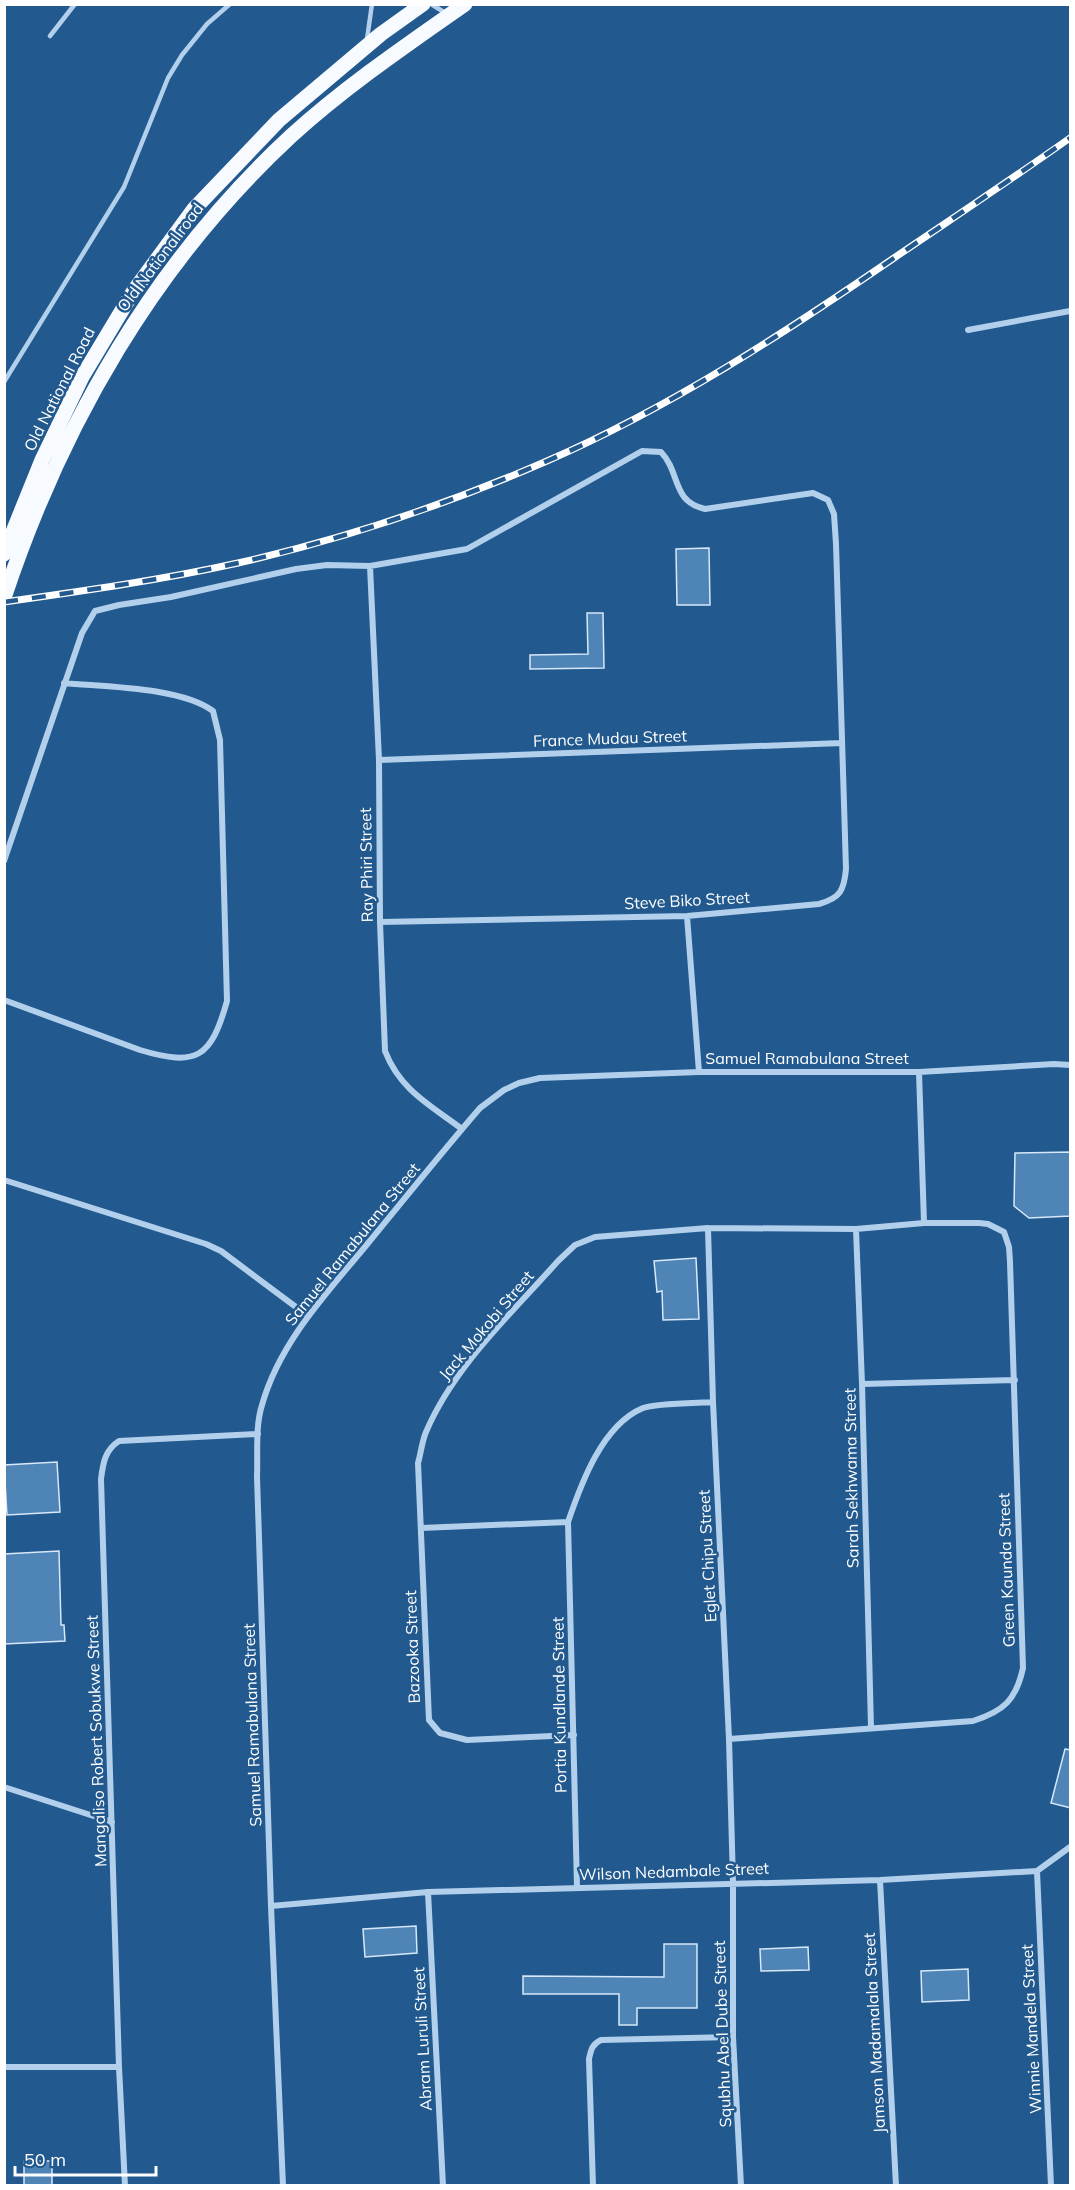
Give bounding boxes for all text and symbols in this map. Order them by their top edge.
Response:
street label: Old National road [113,199,207,315]
street label: Old National Road [19,324,99,454]
street label: France Mudau Street [533,725,688,751]
street label: Ray Phiri Street [355,807,377,923]
street label: Steve Biko Street [624,887,751,913]
street label: Samuel Ramabulana Street [705,1048,909,1068]
street label: Samuel Ramabulana Street [280,1158,424,1329]
street label: Jack Mokobi Street [434,1266,538,1384]
street label: Sarah Sekhwama Street [839,1387,863,1568]
street label: Eglet Chipu Street [694,1489,720,1623]
street label: Green Kaunda Street [993,1492,1019,1647]
street label: Bazooka Street [400,1590,424,1704]
street label: Mangaliso Robert Sobukwe Street [82,1614,110,1867]
street label: Portia Kundlande Street [547,1616,571,1793]
street label: Samuel Ramabulana Street [238,1623,266,1827]
street label: Wilson Nedambale Street [579,1858,770,1884]
street label: Jamson Madamalala Street [859,1932,889,2134]
street label: Squbhu Abel Dube Street [709,1940,735,2128]
street label: Winnie Mandela Street [1017,1943,1045,2114]
street label: Abram Luruli Street [408,1966,436,2111]
scale bar [15,2139,156,2177]
text: 50 m [24,2148,66,2171]

